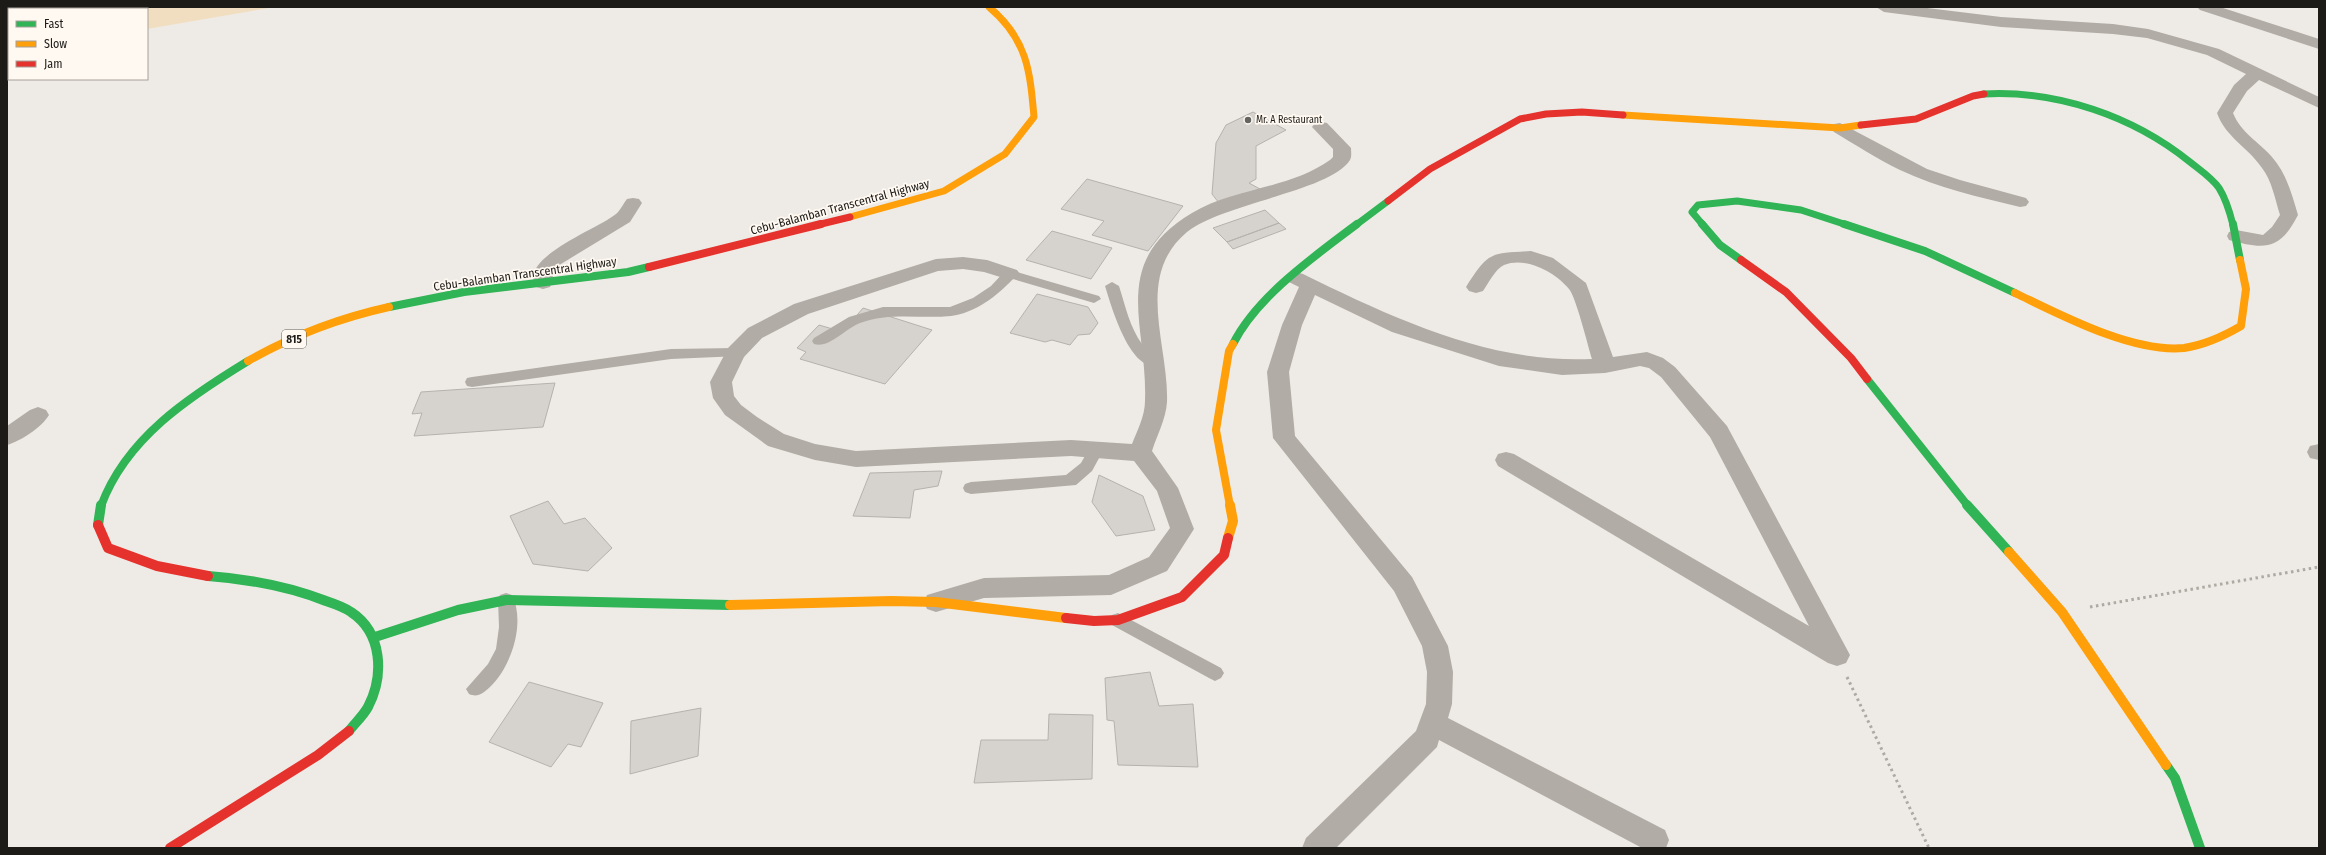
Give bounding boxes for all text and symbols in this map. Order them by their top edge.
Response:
legend [8,8,148,80]
text: Fast [44,17,63,31]
text: Slow [44,37,67,51]
text: Jam [44,57,62,71]
place label: Mr. A Restaurant [1256,114,1323,126]
marker: Mr. A Restaurant [1243,115,1253,125]
street label: Cebu-Balamban Transcentral Highway [749,176,932,238]
street label: Cebu-Balamban Transcentral Highway [433,254,618,294]
road number: 815 [282,330,306,348]

